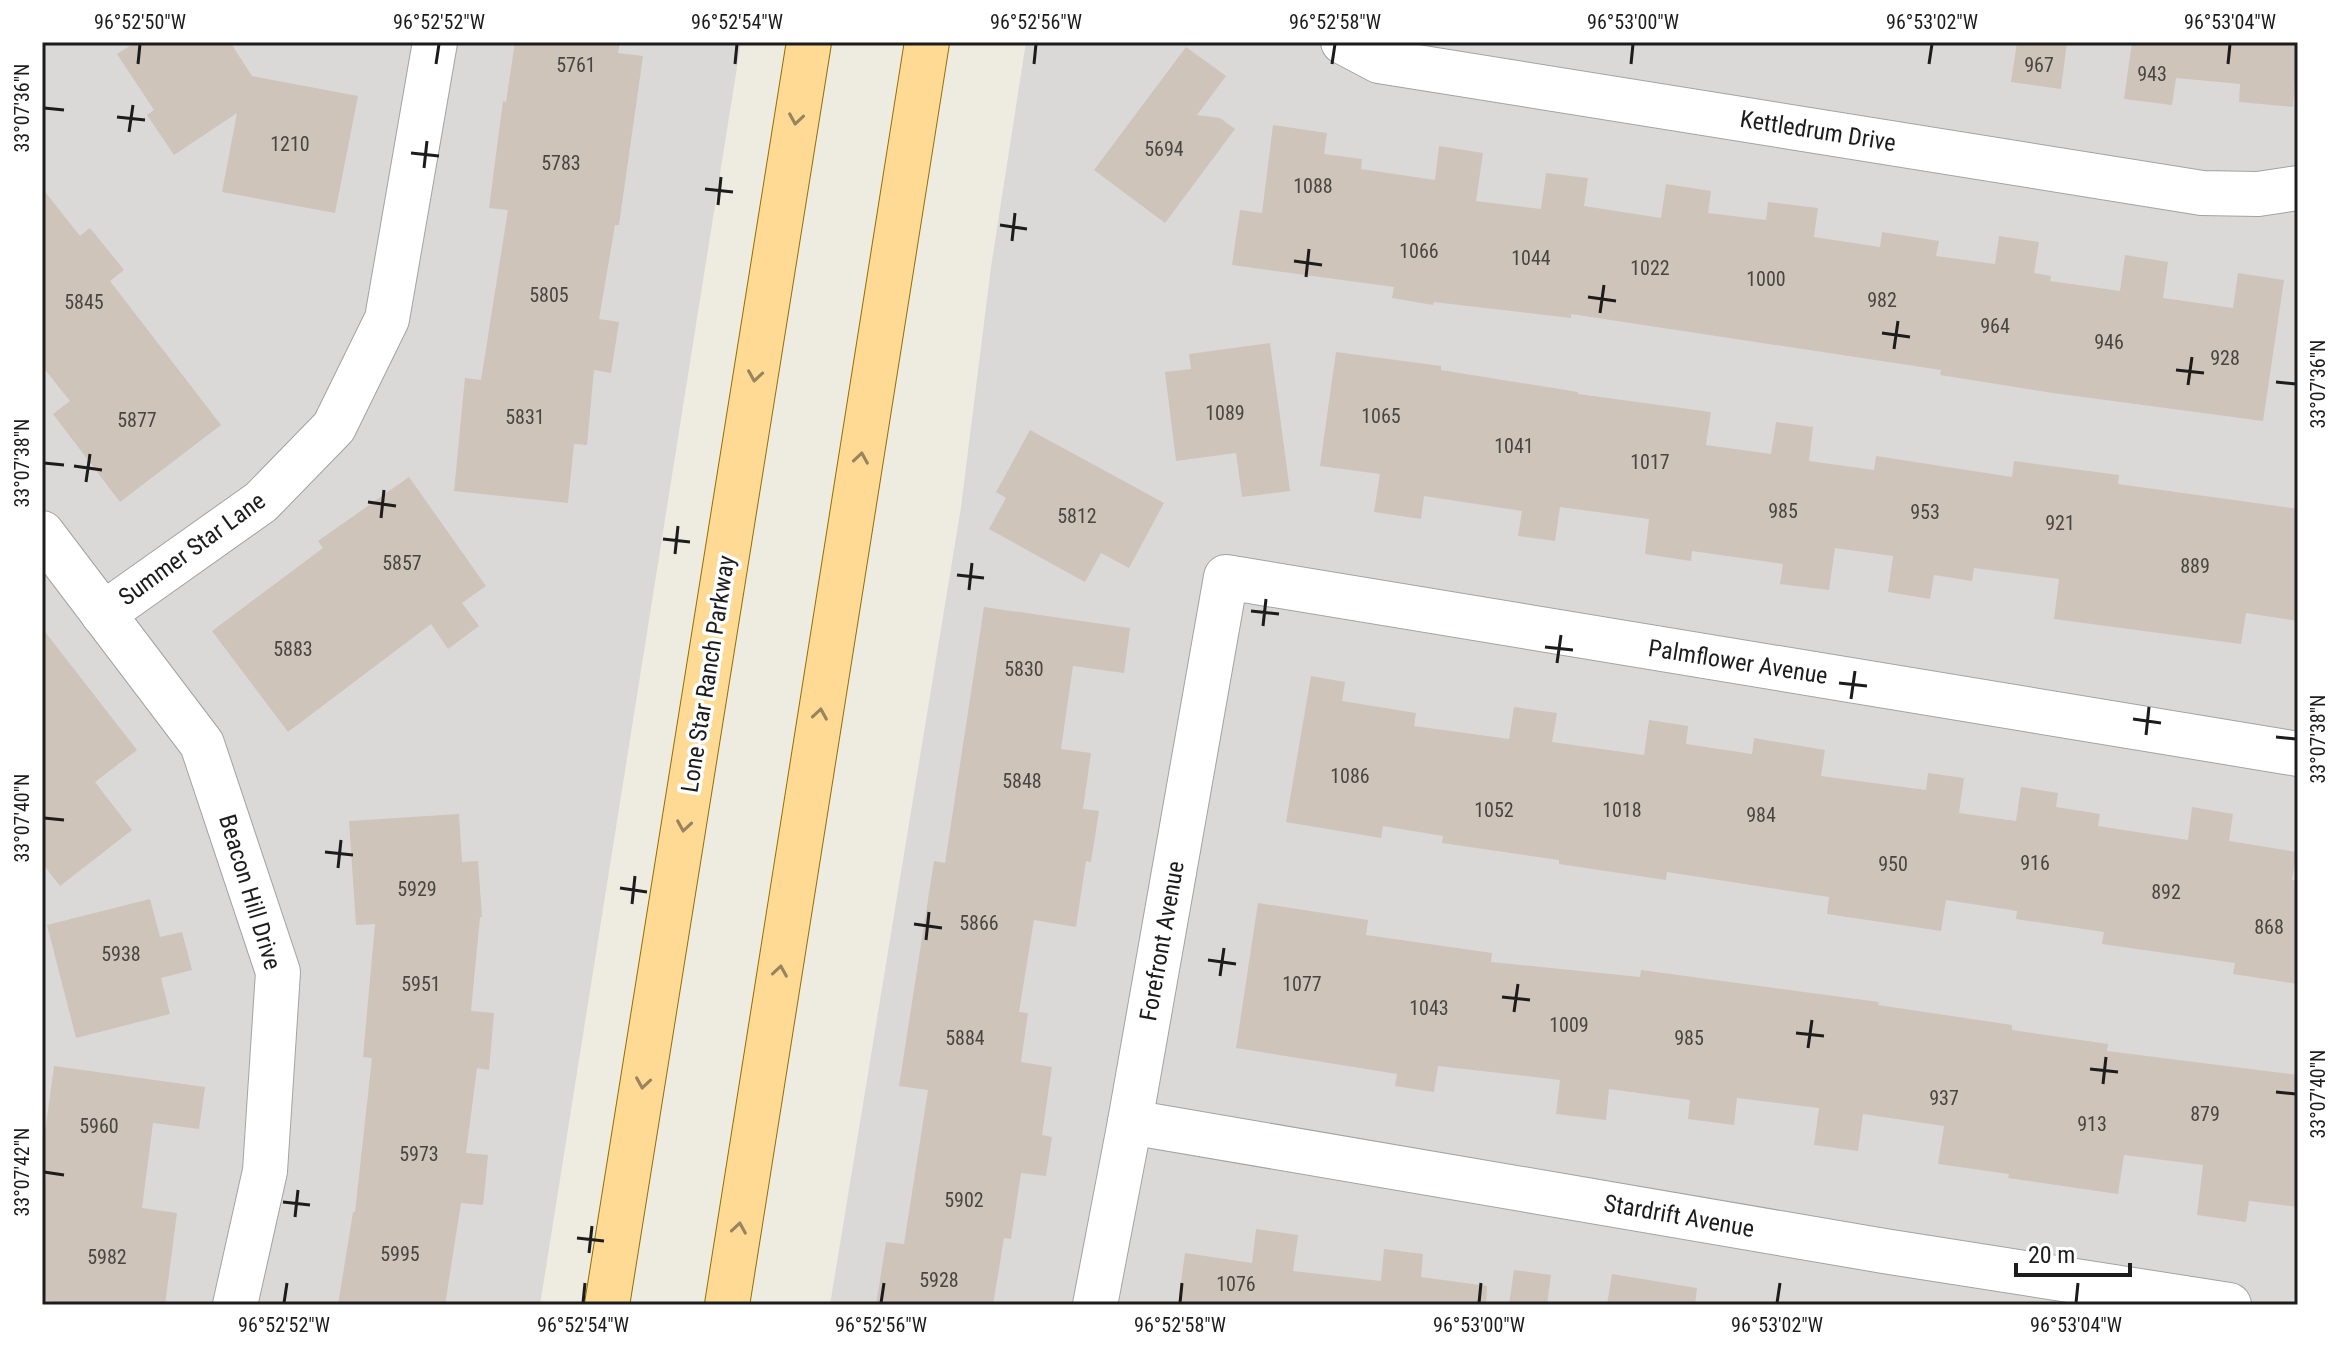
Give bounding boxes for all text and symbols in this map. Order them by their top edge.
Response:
text: 96°52'50"W [94,10,186,34]
text: 96°52'52"W [393,10,485,34]
text: 96°52'54"W [691,10,783,34]
text: 96°52'56"W [990,10,1082,34]
text: 96°52'58"W [1289,10,1381,34]
text: 96°53'00"W [1587,10,1679,34]
text: 96°53'02"W [1886,10,1978,34]
text: 96°53'04"W [2184,10,2276,34]
house number: 5761 [556,53,596,77]
house number: 967 [2024,53,2054,77]
house number: 943 [2137,62,2167,86]
text: 33°07'36"N [10,63,34,153]
street label: Kettledrum Drive [1738,105,1898,157]
one-way arrow [788,112,805,126]
house number: 1210 [270,132,310,156]
house number: 5694 [1144,137,1184,161]
house number: 5783 [541,151,581,175]
house number: 1088 [1293,174,1333,198]
house number: 1066 [1399,239,1439,263]
house number: 1044 [1511,246,1551,270]
house number: 1022 [1630,256,1670,280]
house number: 1000 [1746,267,1786,291]
house number: 5805 [529,283,569,307]
house number: 982 [1867,288,1897,312]
house number: 5845 [64,290,104,314]
house number: 964 [1980,314,2010,338]
house number: 946 [2094,330,2124,354]
text: 33°07'36"N [2306,339,2330,429]
house number: 928 [2210,346,2240,370]
one-way arrow [748,369,765,383]
house number: 1089 [1205,401,1245,425]
house number: 1065 [1361,404,1401,428]
house number: 5831 [505,405,545,429]
house number: 5877 [117,408,157,432]
text: 33°07'38"N [10,418,34,508]
house number: 1041 [1494,434,1534,458]
house number: 1017 [1630,450,1670,474]
one-way arrow [852,451,869,464]
street label: Summer Star Lane [113,487,271,611]
house number: 985 [1768,499,1798,523]
house number: 953 [1910,500,1940,524]
house number: 5812 [1057,504,1097,528]
house number: 921 [2045,511,2075,535]
house number: 5857 [382,551,422,575]
street label: Lone Star Ranch Parkway [675,554,741,794]
house number: 889 [2180,554,2210,578]
street label: Palmflower Avenue [1646,634,1830,690]
house number: 5883 [273,637,313,661]
house number: 5830 [1004,657,1044,681]
text: 33°07'38"N [2306,694,2330,784]
one-way arrow [811,708,828,721]
house number: 1086 [1330,764,1370,788]
house number: 5848 [1002,769,1042,793]
text: 33°07'40"N [10,773,34,863]
house number: 1052 [1474,798,1514,822]
house number: 1018 [1602,798,1642,822]
house number: 984 [1746,803,1776,827]
street label: Beacon Hill Drive [213,811,287,973]
one-way arrow [676,819,693,833]
house number: 916 [2020,851,2050,875]
house number: 950 [1878,852,1908,876]
street label: Forefront Avenue [1134,859,1190,1023]
house number: 5929 [397,877,437,901]
house number: 892 [2151,880,2181,904]
house number: 5866 [959,911,999,935]
house number: 868 [2254,915,2284,939]
house number: 5938 [101,942,141,966]
one-way arrow [771,964,788,978]
house number: 5951 [401,972,441,996]
house number: 1077 [1282,972,1322,996]
house number: 1043 [1409,996,1449,1020]
house number: 1009 [1549,1013,1589,1037]
house number: 5884 [945,1026,985,1050]
house number: 985 [1674,1026,1704,1050]
text: 33°07'40"N [2306,1049,2330,1139]
one-way arrow [635,1076,652,1090]
house number: 937 [1929,1086,1959,1110]
house number: 879 [2190,1102,2220,1126]
house number: 913 [2077,1112,2107,1136]
house number: 5960 [79,1114,119,1138]
text: 33°07'42"N [10,1127,34,1217]
house number: 5973 [399,1142,439,1166]
house number: 5902 [944,1188,984,1212]
street label: Stardrift Avenue [1602,1189,1756,1243]
one-way arrow [730,1221,747,1235]
scale bar [2016,1227,2130,1277]
text: 20 m [2028,1241,2075,1269]
house number: 5995 [380,1242,420,1266]
house number: 5982 [87,1245,127,1269]
house number: 5928 [919,1268,959,1292]
house number: 1076 [1216,1272,1256,1296]
text: 96°52'52"W [238,1313,330,1337]
text: 96°52'54"W [537,1313,629,1337]
text: 96°52'56"W [835,1313,927,1337]
text: 96°52'58"W [1134,1313,1226,1337]
text: 96°53'00"W [1433,1313,1525,1337]
text: 96°53'02"W [1731,1313,1823,1337]
text: 96°53'04"W [2030,1313,2122,1337]

